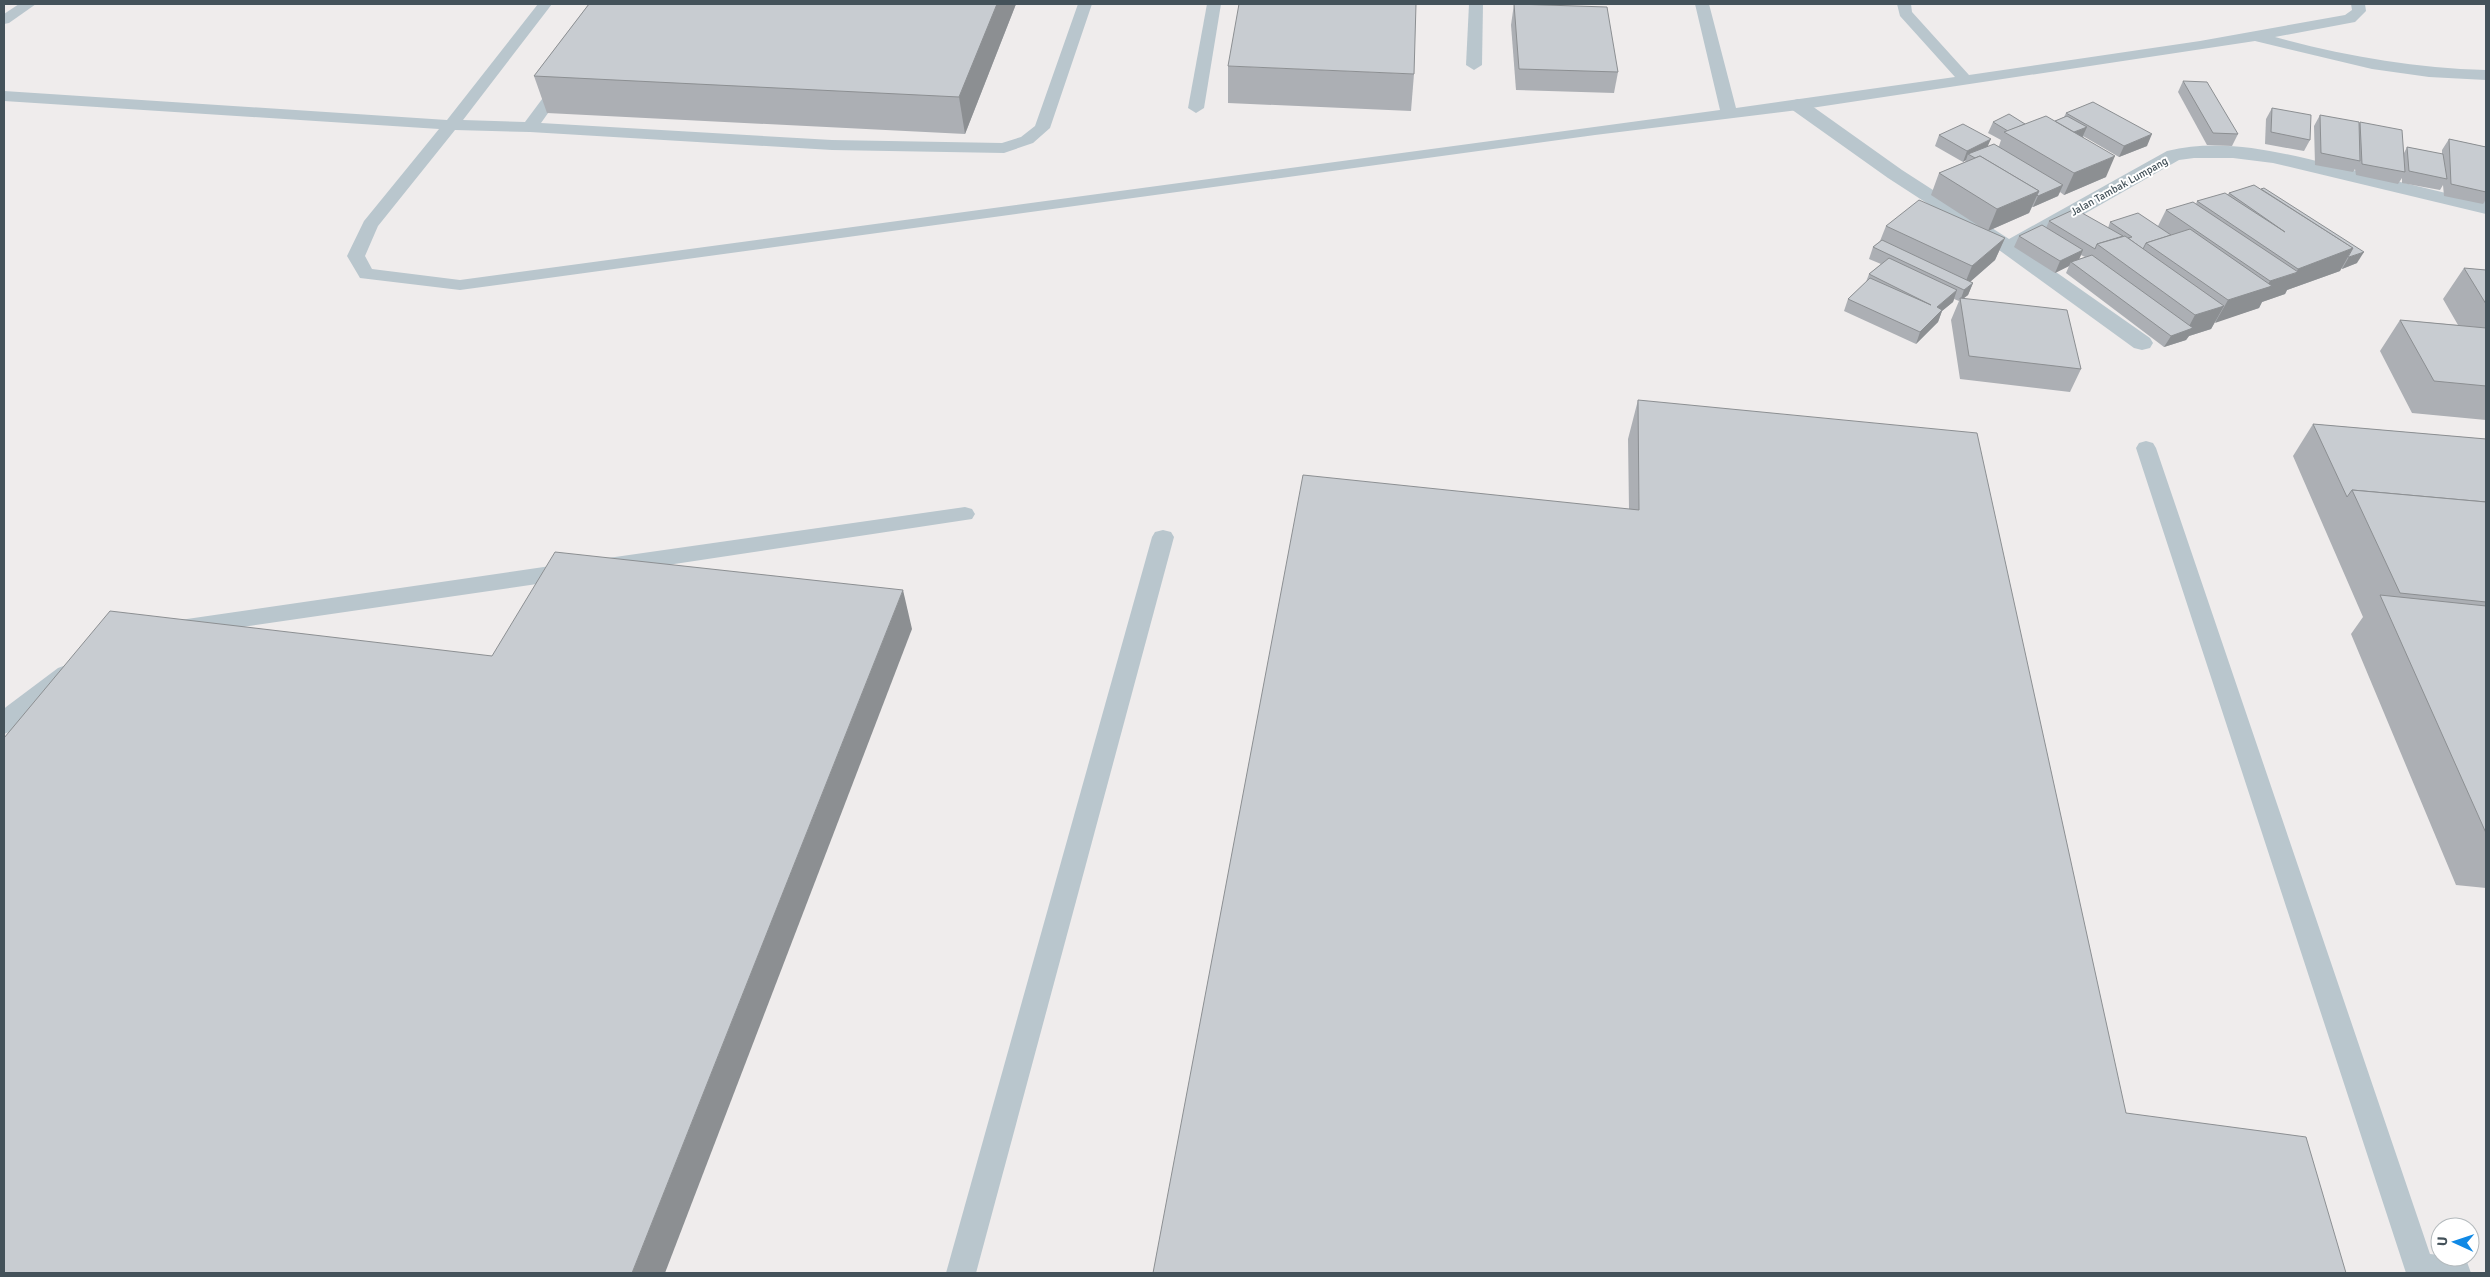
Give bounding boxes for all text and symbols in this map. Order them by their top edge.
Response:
street label: Jalan Tambak Lumpang [2068,154,2170,219]
north arrow [2430,1217,2480,1267]
text: U [2434,1236,2451,1247]

